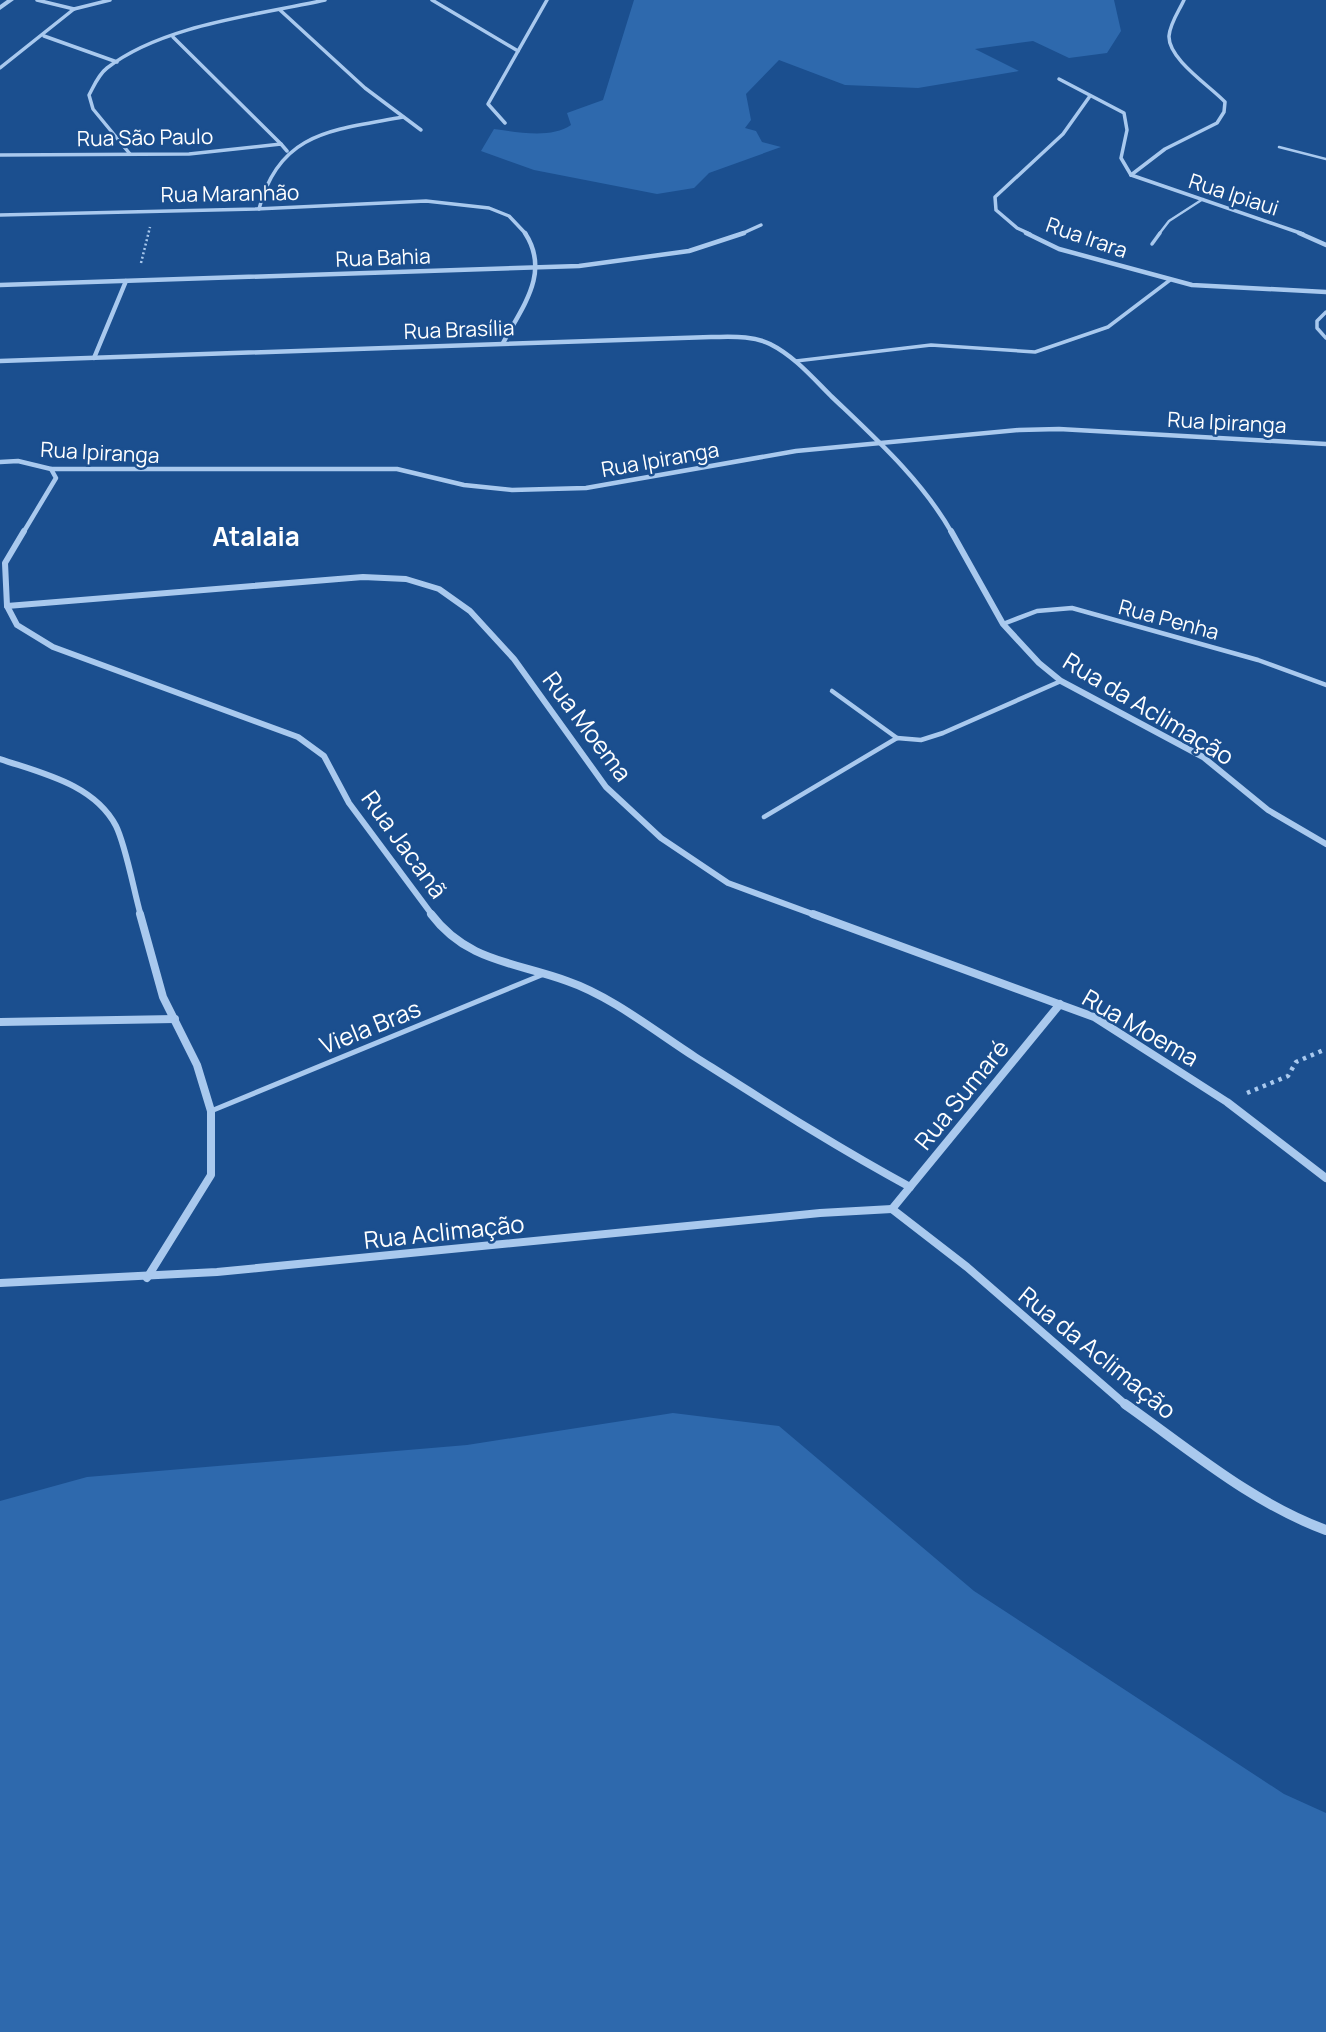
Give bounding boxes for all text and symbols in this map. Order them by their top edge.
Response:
street label: Rua São Paulo [77,122,213,152]
street label: Rua Ipiaui [1186,166,1282,222]
street label: Rua Maranhão [160,178,300,208]
street label: Rua Irara [1043,210,1131,264]
street label: Rua Bahia [335,241,431,273]
street label: Rua Brasília [403,313,515,345]
street label: Rua Ipiranga [1167,405,1287,439]
street label: Rua Ipiranga [40,435,160,469]
street label: Rua Ipiranga [599,435,721,483]
district label: Atalaia [212,518,300,554]
street label: Rua Penha [1116,592,1222,646]
street label: Rua da Aclimação [1058,644,1240,772]
street label: Rua Moema [536,664,640,788]
street label: Rua Jacanã [355,783,455,905]
street label: Rua Moema [1077,980,1205,1074]
street label: Viela Bras [315,991,425,1061]
street label: Rua Sumaré [906,1032,1016,1156]
street label: Rua Aclimação [362,1206,526,1256]
street label: Rua da Aclimação [1012,1278,1184,1426]

